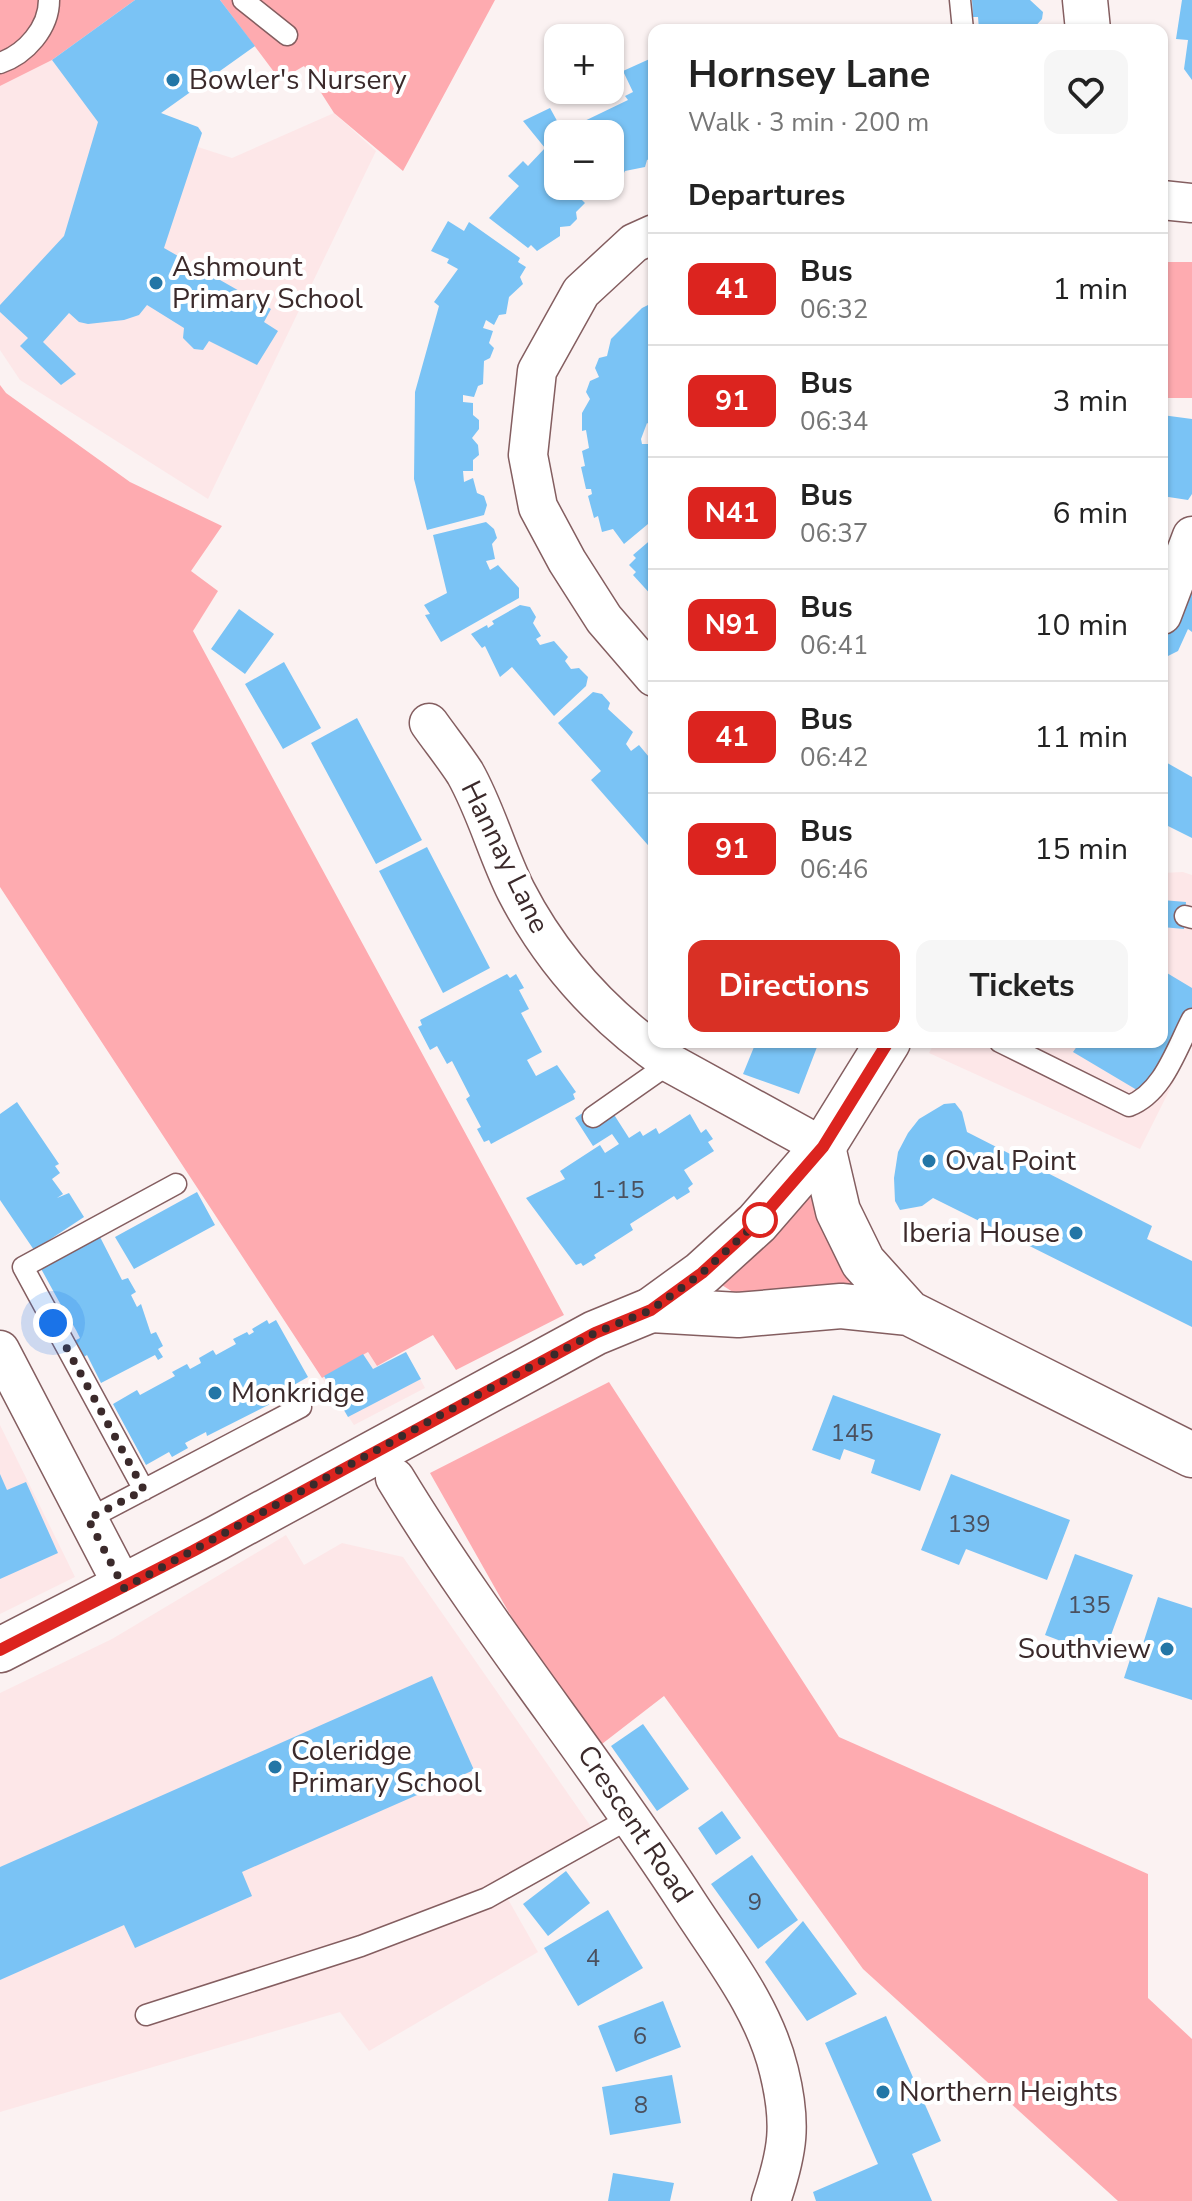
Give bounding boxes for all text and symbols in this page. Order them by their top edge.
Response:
map controls [544,24,624,200]
button: + [544,24,624,104]
text: Hornsey Lane [688,49,930,100]
button: heart [1044,50,1128,134]
place label: Bowler's Nursery [189,61,407,99]
marker: Bowler's Nursery [164,71,182,89]
text: Walk · 3 min · 200 m [688,105,929,140]
button: − [544,120,624,200]
text: Departures [688,175,845,216]
place label: Ashmount Primary School [172,248,363,318]
text: Bus [800,251,853,292]
text: 1 min [1053,269,1128,310]
text: 41 [715,270,749,308]
marker: Ashmount Primary School [147,274,165,292]
text: 06:32 [800,292,868,327]
text: Bus [800,363,853,404]
text: 3 min [1053,381,1128,422]
text: 91 [715,382,749,420]
text: 06:34 [800,404,868,439]
text: Bus [800,475,853,516]
text: 6 min [1053,493,1128,534]
text: N41 [705,494,759,532]
text: 06:37 [800,516,868,551]
text: Bus [800,587,853,628]
text: 10 min [1035,605,1128,646]
text: N91 [705,606,759,644]
text: 06:41 [800,628,868,663]
text: Bus [800,699,853,740]
text: 11 min [1035,717,1128,758]
text: 41 [715,718,749,756]
text: 06:42 [800,740,868,775]
street label: Hannay Lane [452,774,558,940]
text: Bus [800,811,853,852]
text: 15 min [1035,829,1128,870]
text: 91 [715,830,749,868]
text: 06:46 [800,852,868,887]
button: Directions [688,940,900,1032]
button: Tickets [916,940,1128,1032]
place label: Oval Point [945,1142,1076,1180]
marker: Oval Point [920,1152,938,1170]
house number: 1-15 [591,1174,645,1206]
unlabelled marker [743,1203,777,1237]
place label: Iberia House [902,1214,1060,1252]
marker: Iberia House [1067,1224,1085,1242]
your location [33,1303,73,1343]
place label: Monkridge [231,1374,365,1412]
marker: Monkridge [206,1384,224,1402]
house number: 145 [830,1417,874,1449]
house number: 139 [947,1508,991,1540]
house number: 135 [1067,1589,1111,1621]
place label: Southview [1018,1630,1151,1668]
marker: Southview [1158,1640,1176,1658]
place label: Coleridge Primary School [291,1732,482,1802]
street label: Crescent Road [568,1738,702,1910]
marker: Coleridge Primary School [266,1758,284,1776]
house number: 9 [748,1886,762,1918]
house number: 4 [586,1942,600,1974]
house number: 6 [633,2020,647,2052]
place label: Northern Heights [899,2073,1118,2111]
marker: Northern Heights [874,2083,892,2101]
house number: 8 [634,2089,648,2121]

